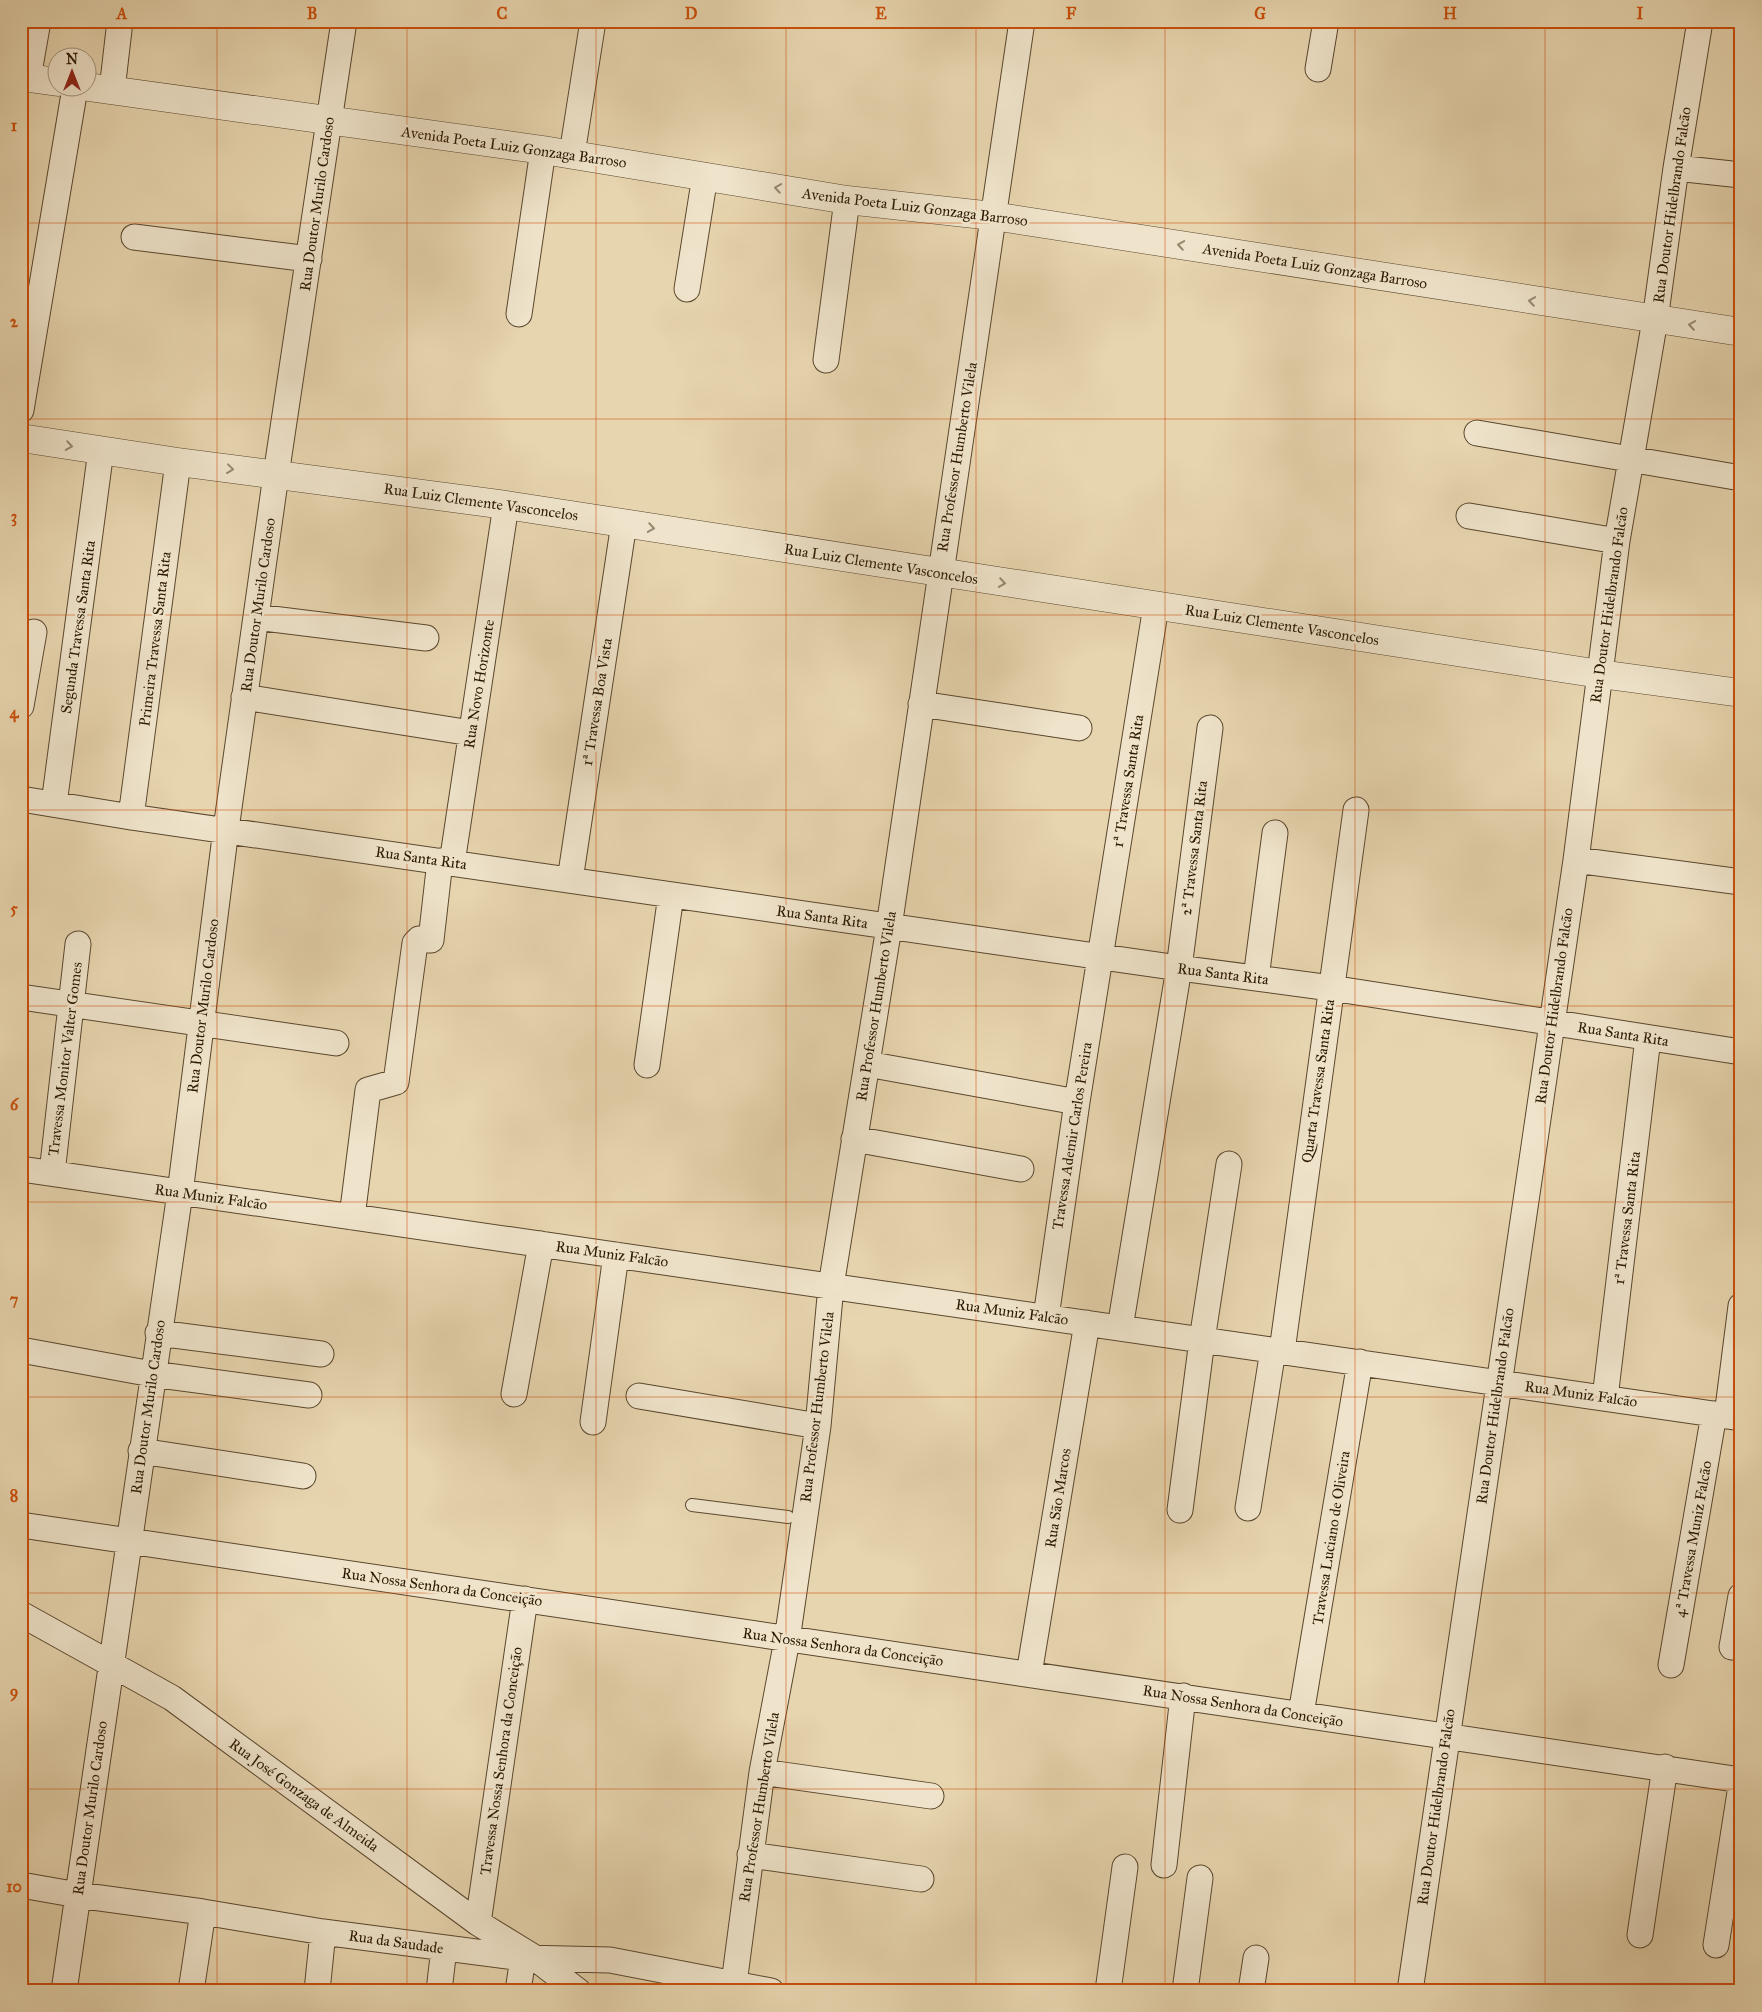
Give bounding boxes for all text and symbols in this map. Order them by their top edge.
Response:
text: A [116,4,128,23]
text: B [307,4,317,23]
text: C [497,4,508,23]
text: D [685,4,698,23]
text: E [875,4,887,23]
text: F [1066,4,1077,23]
text: G [1254,4,1266,23]
text: H [1443,4,1457,23]
text: I [1637,4,1644,23]
north arrow [48,48,98,98]
text: N [66,51,78,68]
street label: Rua Doutor Hidelbrando Falcão [1649,105,1695,304]
street label: Rua Doutor Murilo Cardoso [296,115,338,292]
text: 1 [11,116,18,135]
street label: Avenida Poeta Luiz Gonzaga Barroso [399,122,628,172]
one-way arrow [773,184,782,194]
street label: Avenida Poeta Luiz Gonzaga Barroso [800,184,1029,230]
street label: Avenida Poeta Luiz Gonzaga Barroso [1200,239,1429,293]
one-way arrow [1177,241,1186,251]
one-way arrow [1527,296,1536,306]
text: 2 [10,312,19,331]
one-way arrow [1688,321,1697,331]
street label: Rua Professor Humberto Vilela [933,360,981,553]
one-way arrow [65,440,74,450]
one-way arrow [227,463,235,474]
street label: Rua Luiz Clemente Vasconcelos [383,479,579,525]
street label: Rua Doutor Hidelbrando Falcão [1586,505,1632,704]
text: 3 [11,507,17,527]
street label: Rua Doutor Murilo Cardoso [237,516,279,693]
one-way arrow [647,522,656,532]
street label: Segunda Travessa Santa Rita [57,539,99,715]
street label: Rua Luiz Clemente Vasconcelos [783,540,979,588]
street label: Primeira Travessa Santa Rita [135,550,175,727]
one-way arrow [998,577,1006,588]
street label: Rua Luiz Clemente Vasconcelos [1184,601,1380,649]
street label: Rua Novo Horizonte [460,618,498,750]
street label: 1ª Travessa Boa Vista [578,636,616,767]
text: 4 [10,703,20,723]
street label: 1ª Travessa Santa Rita [1109,713,1148,849]
street label: 2ª Travessa Santa Rita [1177,779,1211,917]
street label: Rua Santa Rita [374,843,469,873]
text: 5 [10,899,18,918]
street label: Rua Santa Rita [775,902,870,932]
street label: Rua Doutor Hidelbrando Falcão [1531,906,1577,1105]
street label: Rua Professor Humberto Vilela [852,909,900,1102]
street label: Rua Doutor Murilo Cardoso [183,917,223,1094]
street label: Rua Santa Rita [1176,959,1270,989]
street label: Travessa Monitor Valter Gomes [44,961,86,1157]
street label: Quarta Travessa Santa Rita [1298,997,1338,1164]
street label: Rua Santa Rita [1576,1018,1671,1050]
street label: Travessa Ademir Carlos Pereira [1048,1040,1096,1231]
text: 6 [10,1095,19,1114]
street label: 1ª Travessa Santa Rita [1610,1150,1644,1286]
street label: Rua Muniz Falcão [153,1180,269,1214]
street label: Rua Muniz Falcão [554,1237,670,1271]
text: 7 [10,1290,19,1309]
street label: Rua Muniz Falcão [954,1295,1070,1329]
street label: Rua Doutor Hidelbrando Falcão [1472,1306,1518,1505]
street label: Rua Professor Humberto Vilela [796,1310,838,1503]
street label: Rua Doutor Murilo Cardoso [127,1318,169,1495]
street label: Rua Muniz Falcão [1523,1377,1639,1411]
street label: Rua São Marcos [1041,1447,1075,1549]
street label: Travessa Luciano de Oliveira [1308,1449,1354,1626]
street label: 4ª Travessa Muniz Falcão [1670,1459,1716,1619]
text: 8 [10,1486,18,1505]
street label: Rua Nossa Senhora da Conceição [340,1564,544,1610]
street label: Rua Nossa Senhora da Conceição [741,1624,945,1670]
street label: Travessa Nossa Senhora da Conceição [476,1645,526,1876]
street label: Rua Nossa Senhora da Conceição [1141,1681,1345,1731]
text: 9 [10,1682,18,1702]
street label: Rua Doutor Hidelbrando Falcão [1413,1707,1459,1906]
street label: Rua Professor Humberto Vilela [735,1710,783,1903]
street label: Rua Doutor Murilo Cardoso [69,1719,111,1896]
street label: Rua José Gonzaga de Almeida [225,1735,383,1857]
text: 10 [6,1877,22,1896]
street label: Rua da Saudade [347,1926,445,1958]

